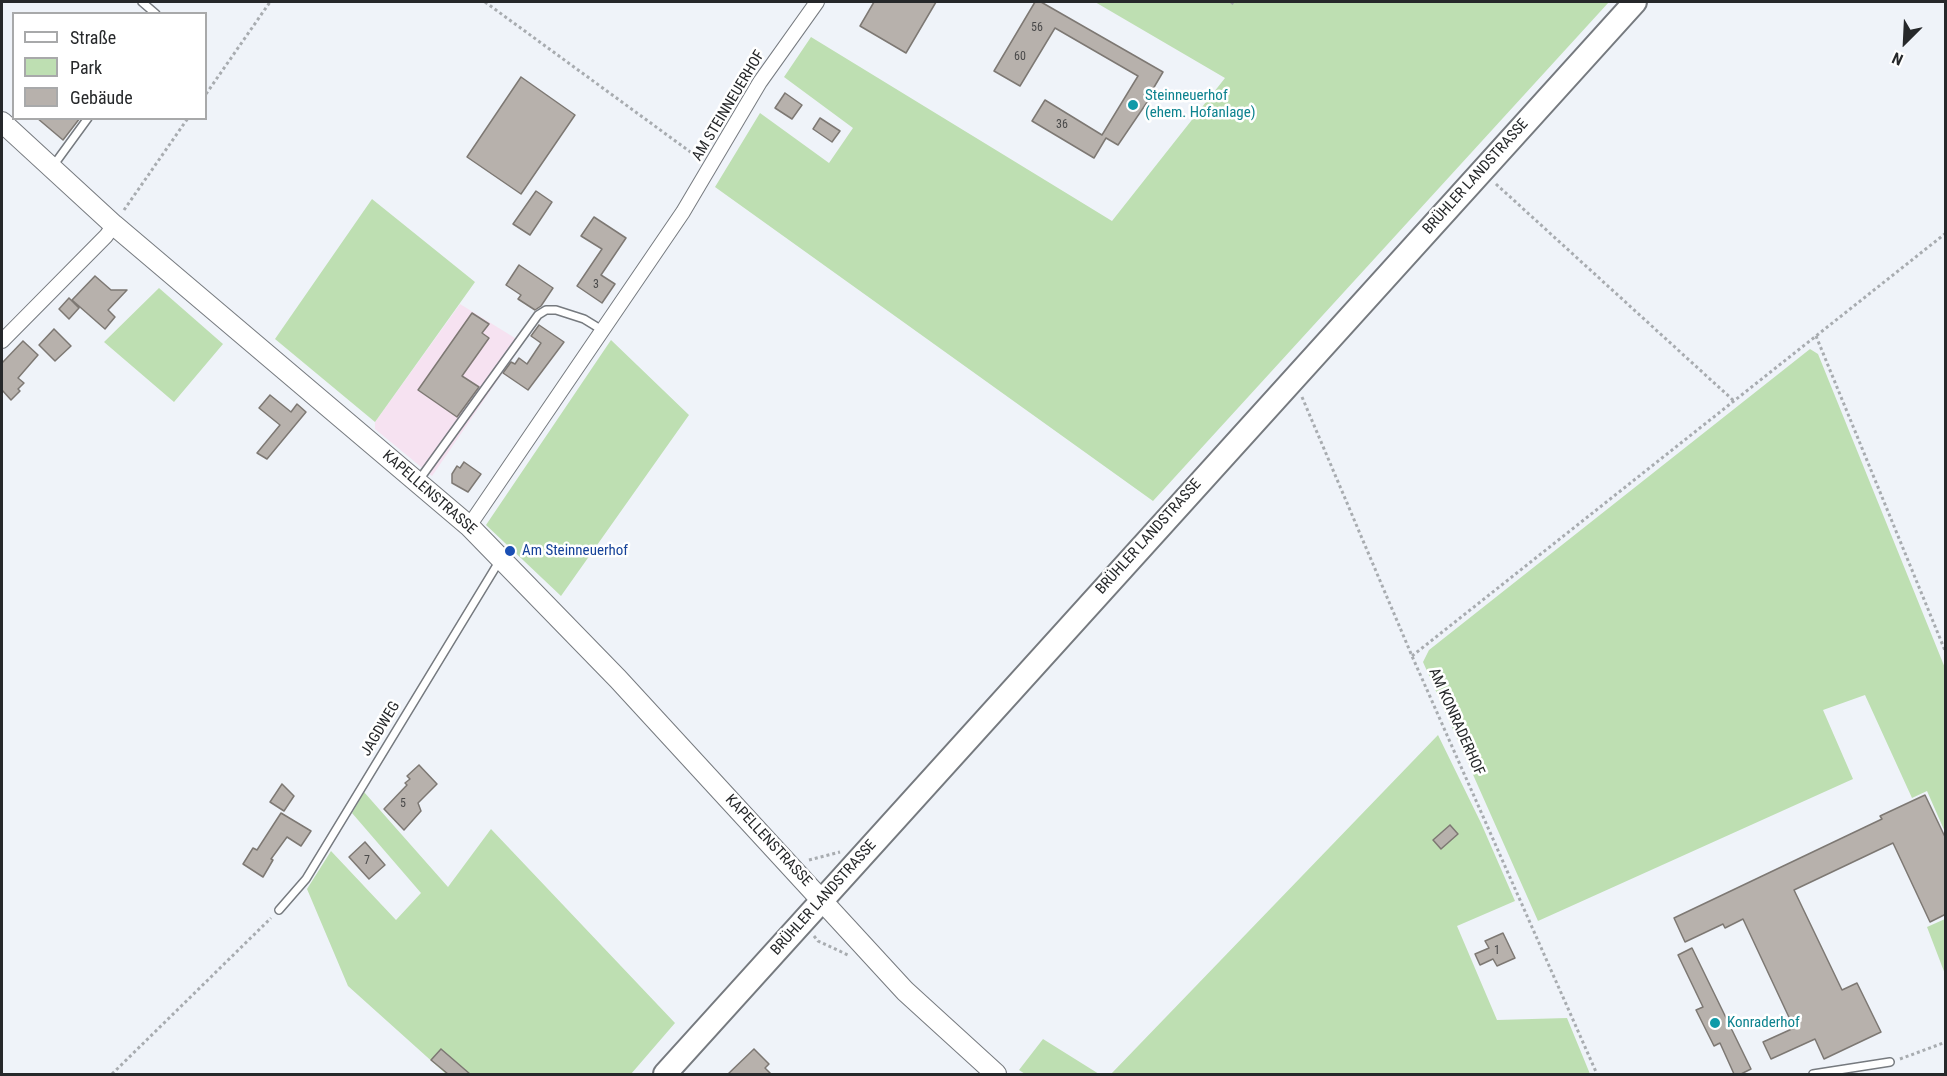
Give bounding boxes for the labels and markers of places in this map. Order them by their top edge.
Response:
place label: Steinneuerhof (ehem. Hofanlage) [1145,87,1256,122]
marker: Steinneuerhof (ehem. Hofanlage) [1126,98,1140,112]
place label: Am Steinneuerhof [522,542,628,560]
marker: Am Steinneuerhof [503,544,517,558]
place label: Konraderhof [1727,1014,1800,1032]
marker: Konraderhof [1708,1016,1722,1030]

